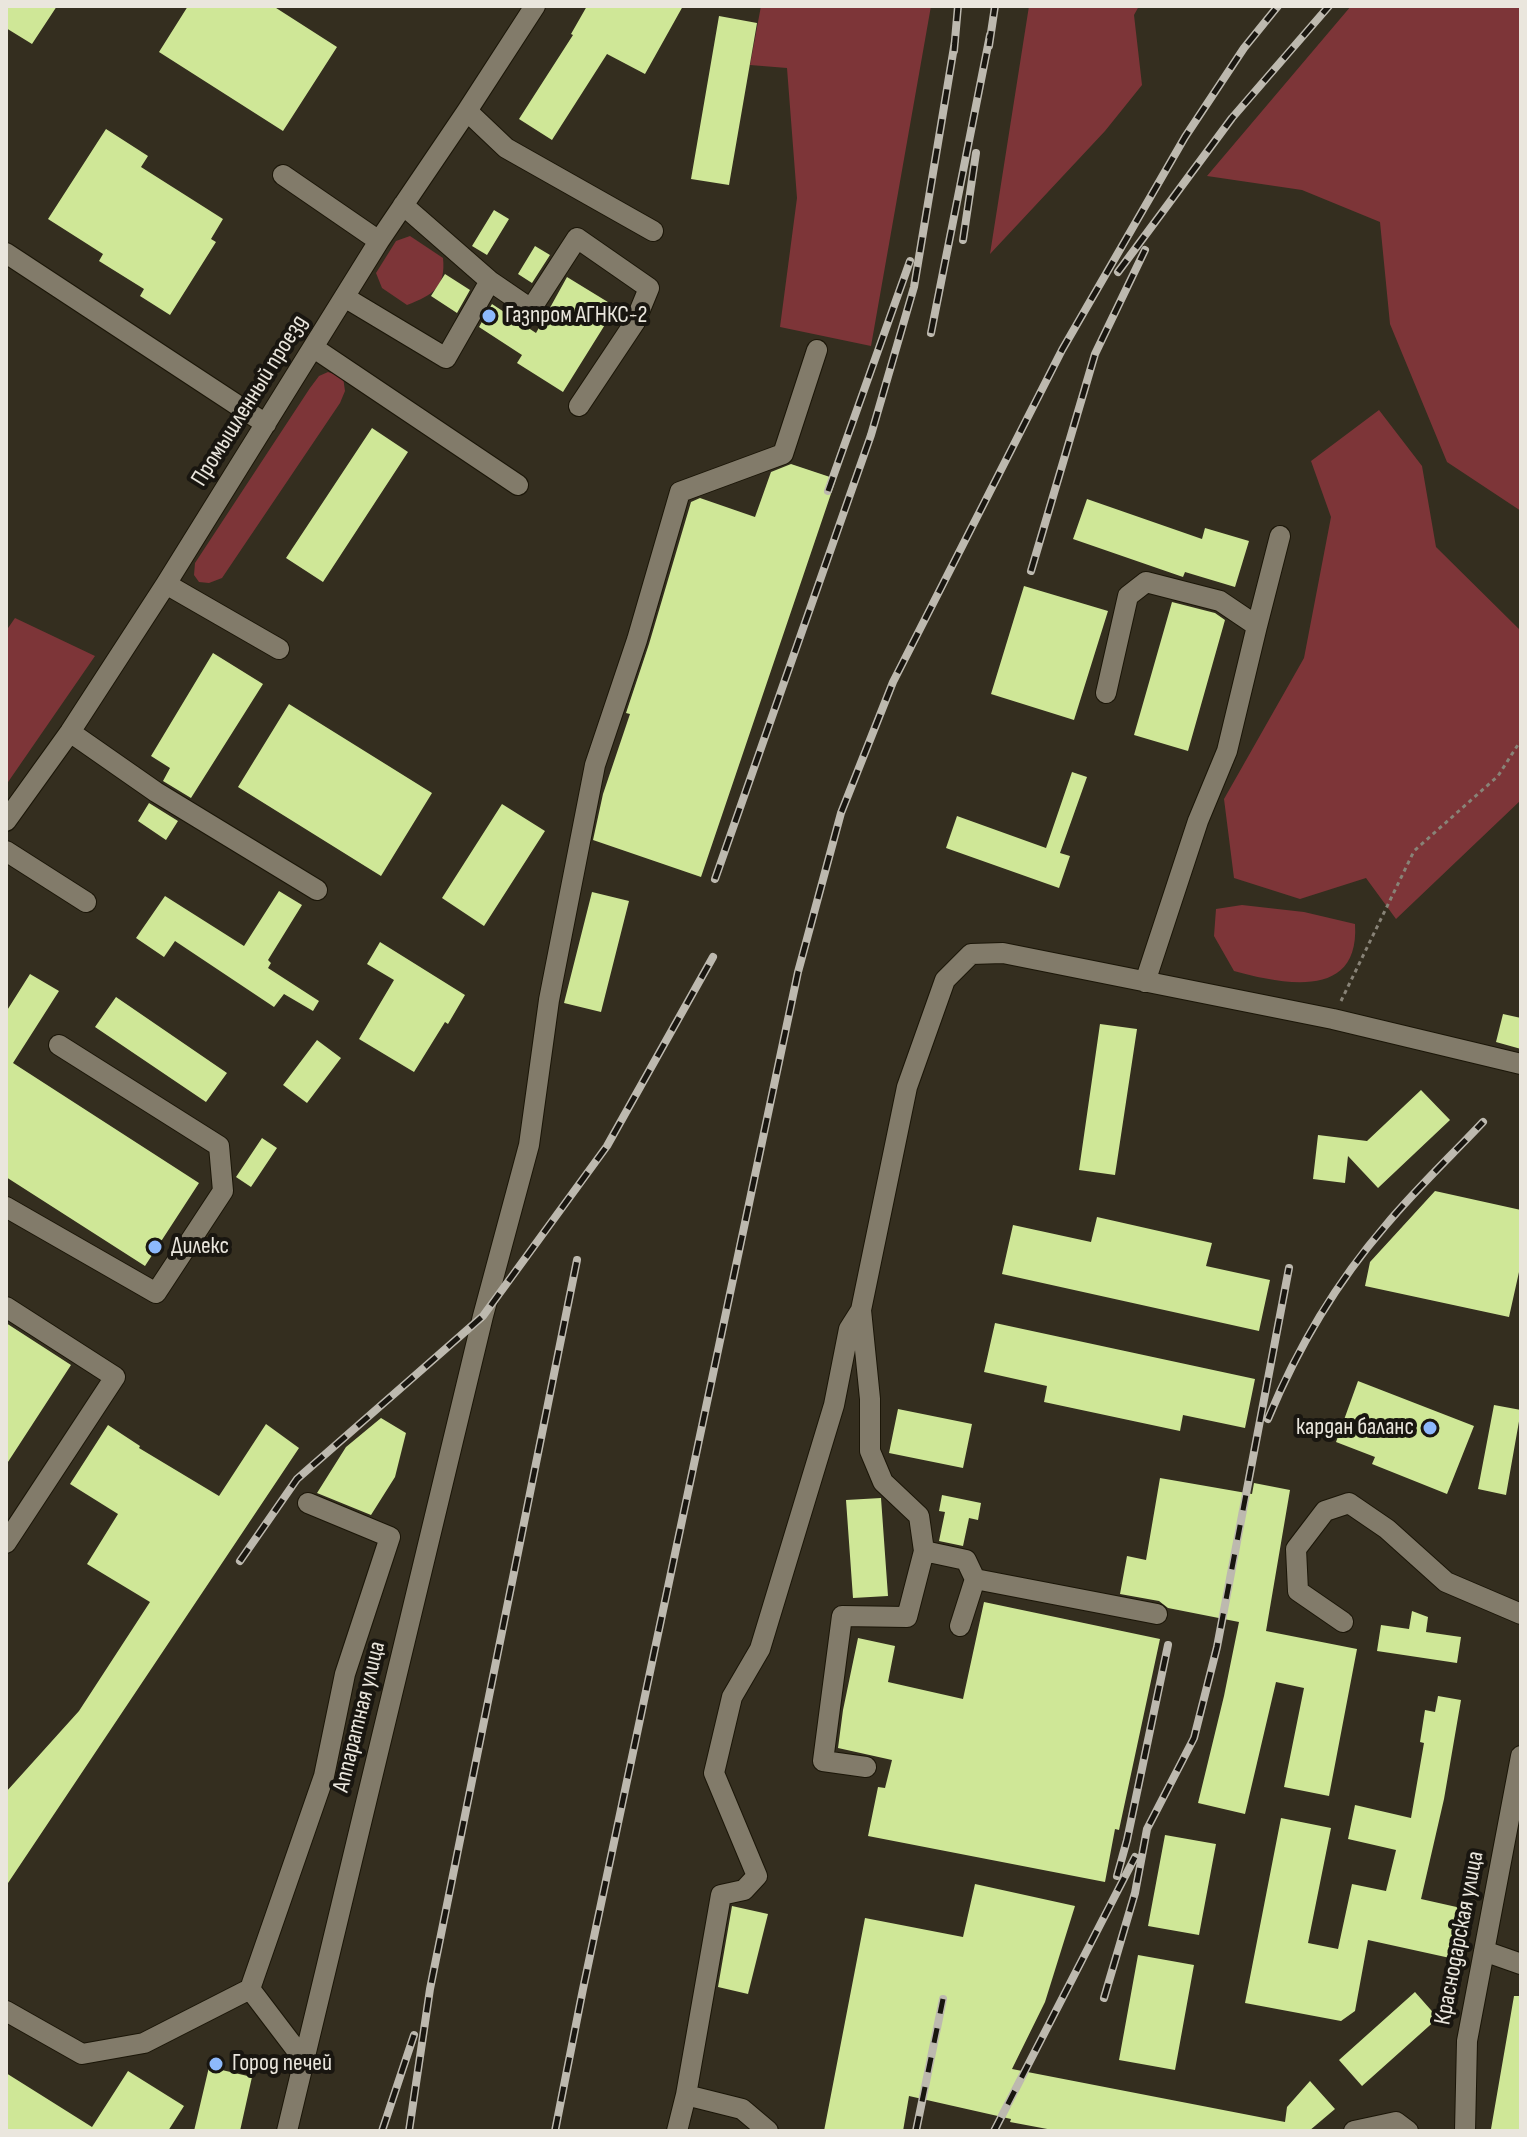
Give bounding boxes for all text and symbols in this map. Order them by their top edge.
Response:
place label: Газпром АГНКС-2 [505,302,647,330]
marker: Газпром АГНКС-2 [480,307,498,325]
street label: Промышленный проезд [186,310,314,492]
place label: Дилекс [171,1233,229,1261]
marker: Дилекс [146,1238,164,1256]
place label: кардан баланс [1296,1414,1414,1442]
marker: кардан баланс [1421,1419,1439,1437]
street label: Аппаратная улица [327,1639,393,1795]
street label: Краснодарская улица [1429,1849,1491,2027]
place label: Город печей [232,2050,332,2078]
marker: Город печей [207,2055,225,2073]

